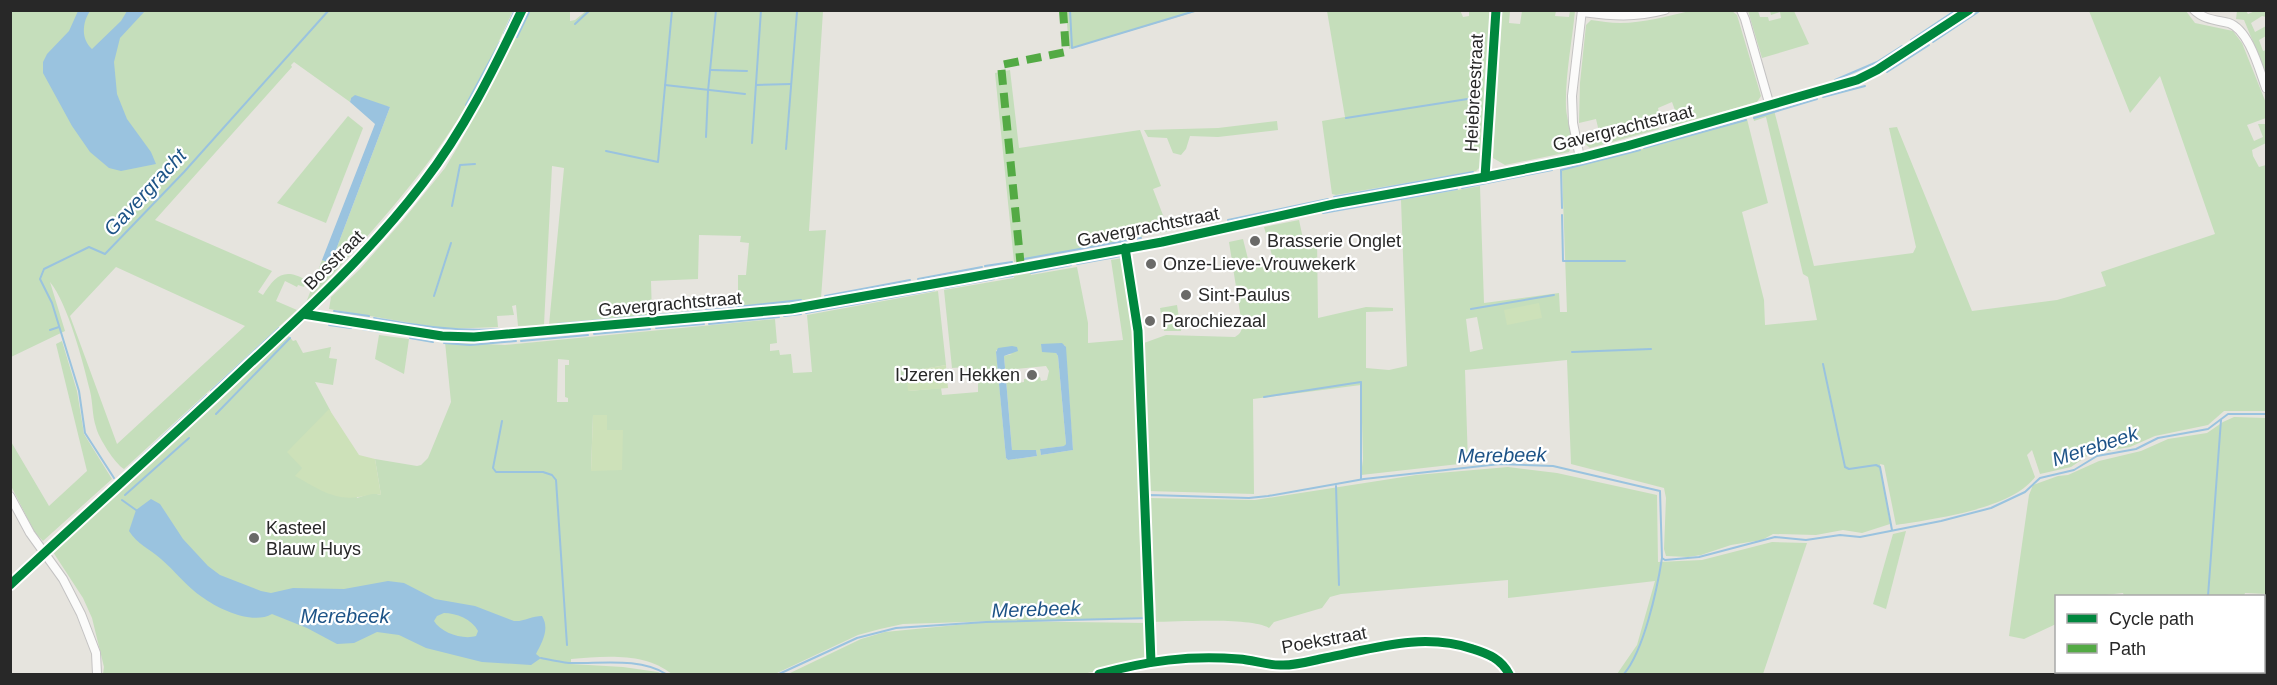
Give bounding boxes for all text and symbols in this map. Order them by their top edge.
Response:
street label: Heiebreestraat [1461,34,1487,152]
street label: Gavergrachtstraat [1551,101,1695,155]
water label: Gavergracht [99,143,192,240]
street label: Gavergrachtstraat [1075,203,1221,251]
street label: Bosstraat [300,226,368,294]
place label: Brasserie Onglet [1267,231,1401,251]
marker: Brasserie Onglet [1248,234,1262,248]
place label: Onze-Lieve-Vrouwekerk [1163,254,1356,274]
marker: Onze-Lieve-Vrouwekerk [1144,257,1158,271]
place label: Sint-Paulus [1198,285,1290,305]
street label: Gavergrachtstraat [597,288,743,320]
marker: Sint-Paulus [1179,288,1193,302]
place label: Parochiezaal [1162,311,1266,331]
marker: Parochiezaal [1143,314,1157,328]
place label: IJzeren Hekken [895,365,1020,385]
marker: IJzeren Hekken [1025,368,1039,382]
water label: Merebeek [2049,421,2142,470]
water label: Merebeek [1457,443,1548,467]
place label: Kasteel Blauw Huys [266,518,361,559]
marker: Kasteel Blauw Huys [247,531,261,545]
legend [2055,595,2265,673]
water label: Merebeek [991,596,1082,622]
water label: Merebeek [301,605,390,627]
text: Cycle path [2109,609,2194,629]
street label: Poekstraat [1280,623,1368,657]
text: Path [2109,639,2146,659]

